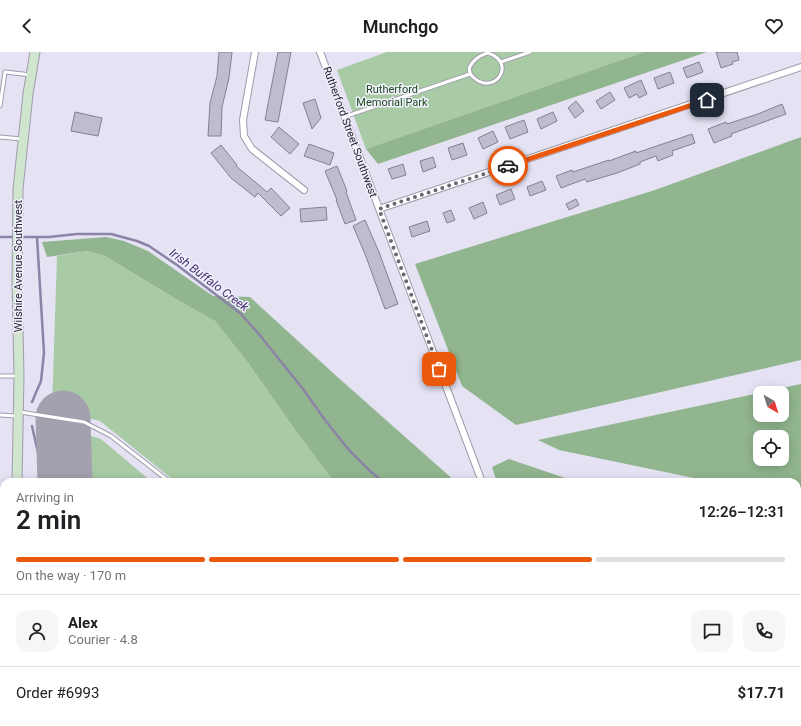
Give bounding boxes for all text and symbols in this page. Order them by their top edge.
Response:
icon: back [16,15,38,37]
icon: heart [763,15,785,37]
text: Munchgo [363,16,438,37]
street label: Rutherford Street Southwest [320,65,380,200]
park label: Rutherford Memorial Park [356,83,428,109]
pin [690,83,724,117]
icon: home [696,89,718,111]
courier [488,146,528,186]
icon: car [497,155,519,177]
street label: Wilshire Avenue Southwest [12,199,25,332]
water label: Irish Buffalo Creek [167,246,252,315]
pin [422,352,456,386]
icon: bag [428,358,450,380]
north arrow [753,386,789,422]
map controls [753,386,789,466]
button: locate [753,430,789,466]
text: Arriving in [16,490,74,505]
text: 12:26–12:31 [699,503,785,521]
text: 2 min [16,505,81,535]
text: On the way · 170 m [16,568,126,583]
button: person [16,610,58,652]
button: chat [691,610,733,652]
button: phone [743,610,785,652]
text: Alex [68,614,98,632]
text: Courier · 4.8 [68,632,138,647]
text: Order #6993 [16,684,99,702]
text: $17.71 [738,684,785,702]

